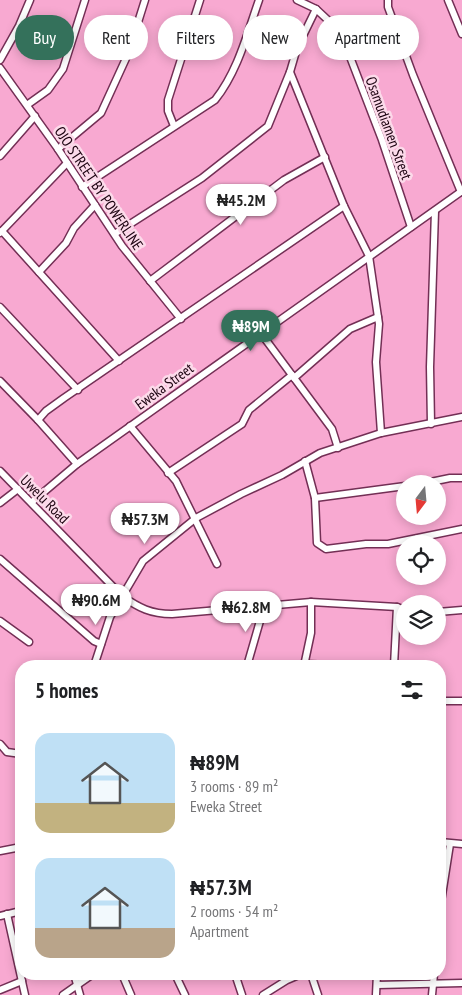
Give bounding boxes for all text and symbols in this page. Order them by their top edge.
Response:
chip: Buy [15,15,74,60]
chip: Rent [84,15,148,60]
chip: Filters [158,15,233,60]
chip: New [243,15,307,60]
chip: Apartment [317,15,419,60]
street label: Osamudiamen Street [362,74,416,182]
street label: OJO STREET BY POWERLINE [51,123,147,253]
pin: ₦45.2M [200,184,282,226]
text: ₦45.2M [217,190,265,210]
pin: ₦89M [221,310,281,352]
text: ₦89M [232,316,270,336]
street label: Eweka Street [131,359,197,413]
street label: Uwelu Road [17,471,73,527]
north arrow [396,475,446,525]
map controls [396,475,446,645]
pin: ₦57.3M [104,502,186,545]
text: ₦57.3M [122,509,168,529]
button: locate [396,535,446,585]
pin: ₦90.6M [55,584,137,626]
text: ₦90.6M [72,590,120,610]
pin: ₦62.8M [205,590,287,633]
button: layers [396,595,446,645]
text: ₦62.8M [222,597,270,617]
icon: filters [398,676,426,704]
text: 5 homes [35,677,98,704]
text: ₦89M [190,749,239,776]
icon: home [75,753,135,813]
text: 3 rooms · 89 m² [190,776,278,796]
text: Eweka Street [190,796,262,816]
text: ₦57.3M [190,874,252,901]
icon: home [75,878,135,938]
text: 2 rooms · 54 m² [190,901,278,921]
text: Apartment [190,921,249,941]

